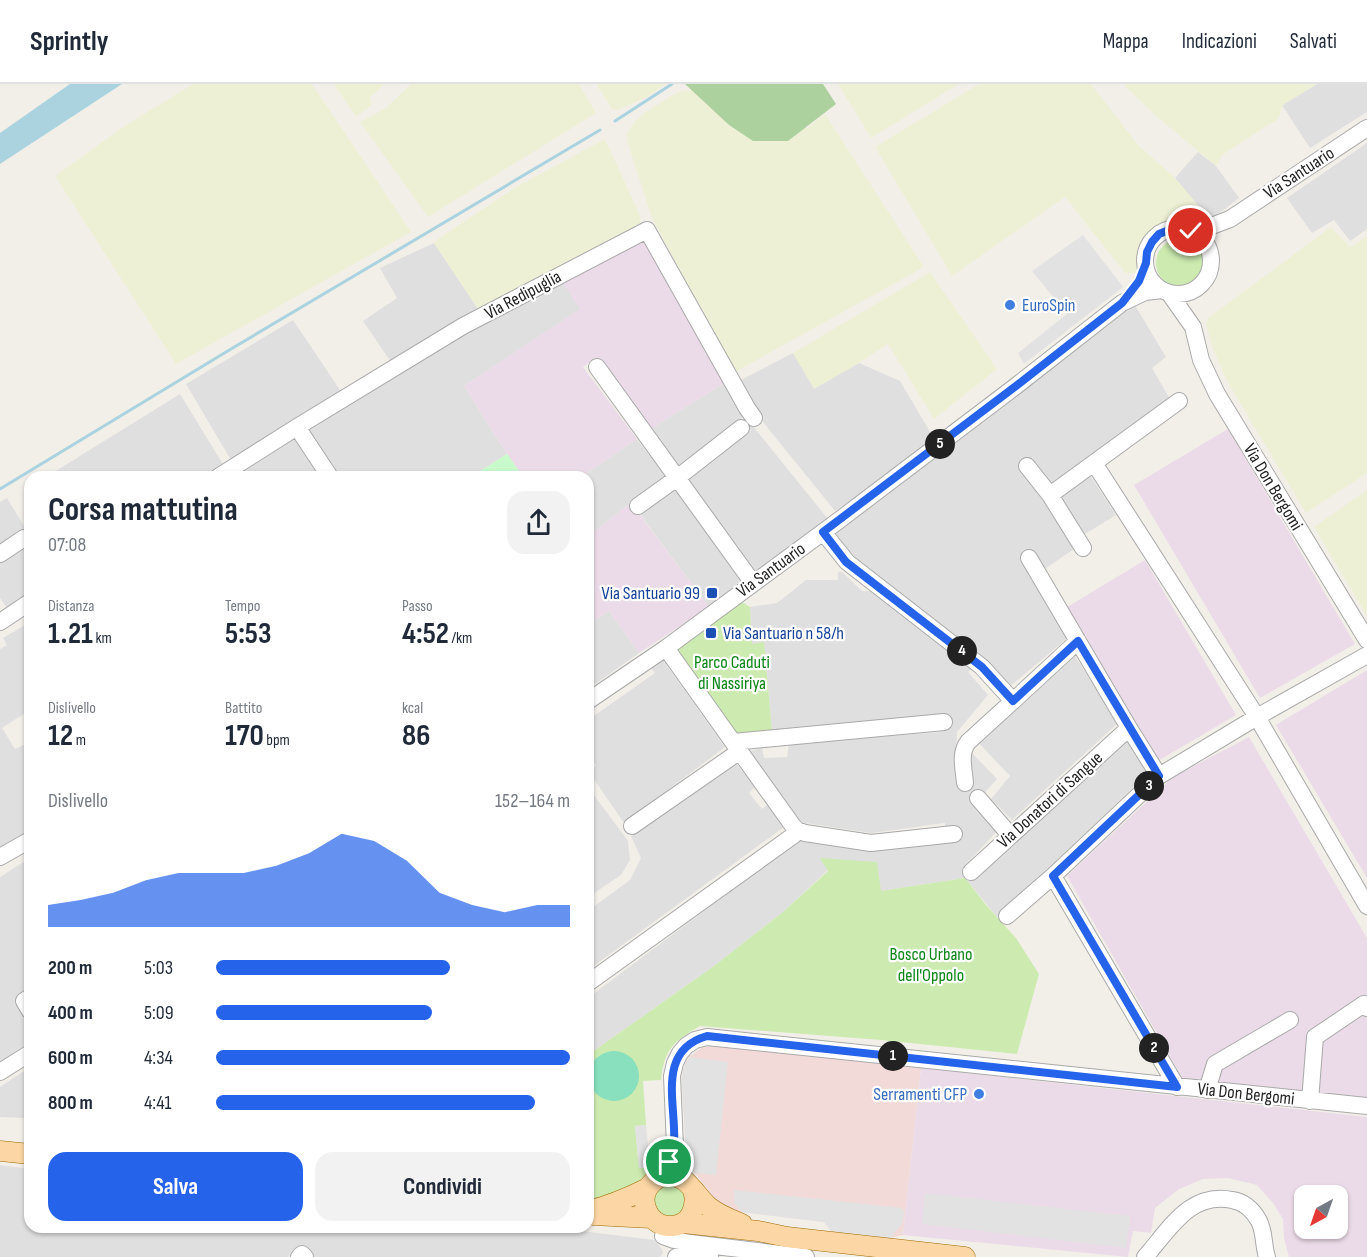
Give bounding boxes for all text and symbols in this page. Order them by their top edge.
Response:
text: Sprintly [30,25,108,58]
text: Mappa [1103,29,1149,54]
text: Indicazioni [1182,29,1257,54]
text: Salvati [1290,29,1337,54]
street label: Via Santuario [1260,143,1338,203]
pin [1165,205,1216,256]
icon: check [1174,214,1207,247]
street label: Via Redipuglia [481,266,565,324]
place label: EuroSpin [1022,295,1076,316]
marker: EuroSpin [1003,298,1017,312]
pin: 5 [925,429,955,459]
text: 5 [936,434,944,453]
street label: Via Don Bergomi [1239,440,1307,534]
text: Corsa mattutina [48,490,238,530]
button: share [507,491,570,554]
text: 07:08 [48,533,86,557]
street label: Via Santuario [733,538,809,602]
place label: Via Santuario 99 [602,583,700,604]
marker: Via Santuario 99 [705,586,719,600]
text: Distanza [48,597,94,616]
text: Tempo [225,597,260,616]
text: Passo [402,597,433,616]
text: 1.21 [48,616,93,652]
text: 5:53 [225,616,271,652]
text: 4:52 [402,616,449,652]
place label: Via Santuario n 58/h [723,623,844,644]
marker: Via Santuario n 58/h [704,626,718,640]
text: km [93,629,112,648]
text: /km [449,629,472,648]
pin: 4 [947,636,977,666]
text: 4 [958,641,966,660]
park label: Parco Caduti di Nassiriya [694,652,770,694]
text: Dislivello [48,699,96,718]
text: Battito [225,699,262,718]
text: kcal [402,699,423,718]
text: 12 [48,718,73,754]
text: 170 [225,718,264,754]
text: 86 [402,718,430,754]
text: m [73,731,86,750]
text: bpm [264,731,290,750]
street label: Via Donatori di Sangue [993,747,1107,853]
pin: 3 [1134,771,1164,801]
text: 3 [1145,776,1153,795]
text: Dislivello [48,789,108,813]
text: 152–164 m [495,789,570,813]
park label: Bosco Urbano dell'Oppolo [889,944,973,986]
text: 200 m [48,956,92,980]
text: 5:03 [144,956,173,980]
text: 400 m [48,1001,93,1025]
text: 5:09 [144,1001,174,1025]
pin: 2 [1139,1033,1169,1063]
text: 2 [1150,1038,1158,1057]
pin: 1 [878,1041,908,1071]
text: 600 m [48,1046,93,1070]
text: 4:34 [144,1046,173,1070]
text: 1 [890,1046,896,1065]
street label: Via Don Bergomi [1196,1078,1296,1110]
place label: Serramenti CFP [873,1084,967,1105]
marker: Serramenti CFP [972,1087,986,1101]
text: 800 m [48,1091,93,1115]
text: 4:41 [144,1091,172,1115]
pin [643,1136,694,1187]
icon: arrive [652,1145,685,1178]
button: Salva [48,1152,303,1221]
button: Condividi [315,1152,570,1221]
north arrow [1294,1185,1348,1239]
map controls [1294,1185,1348,1239]

